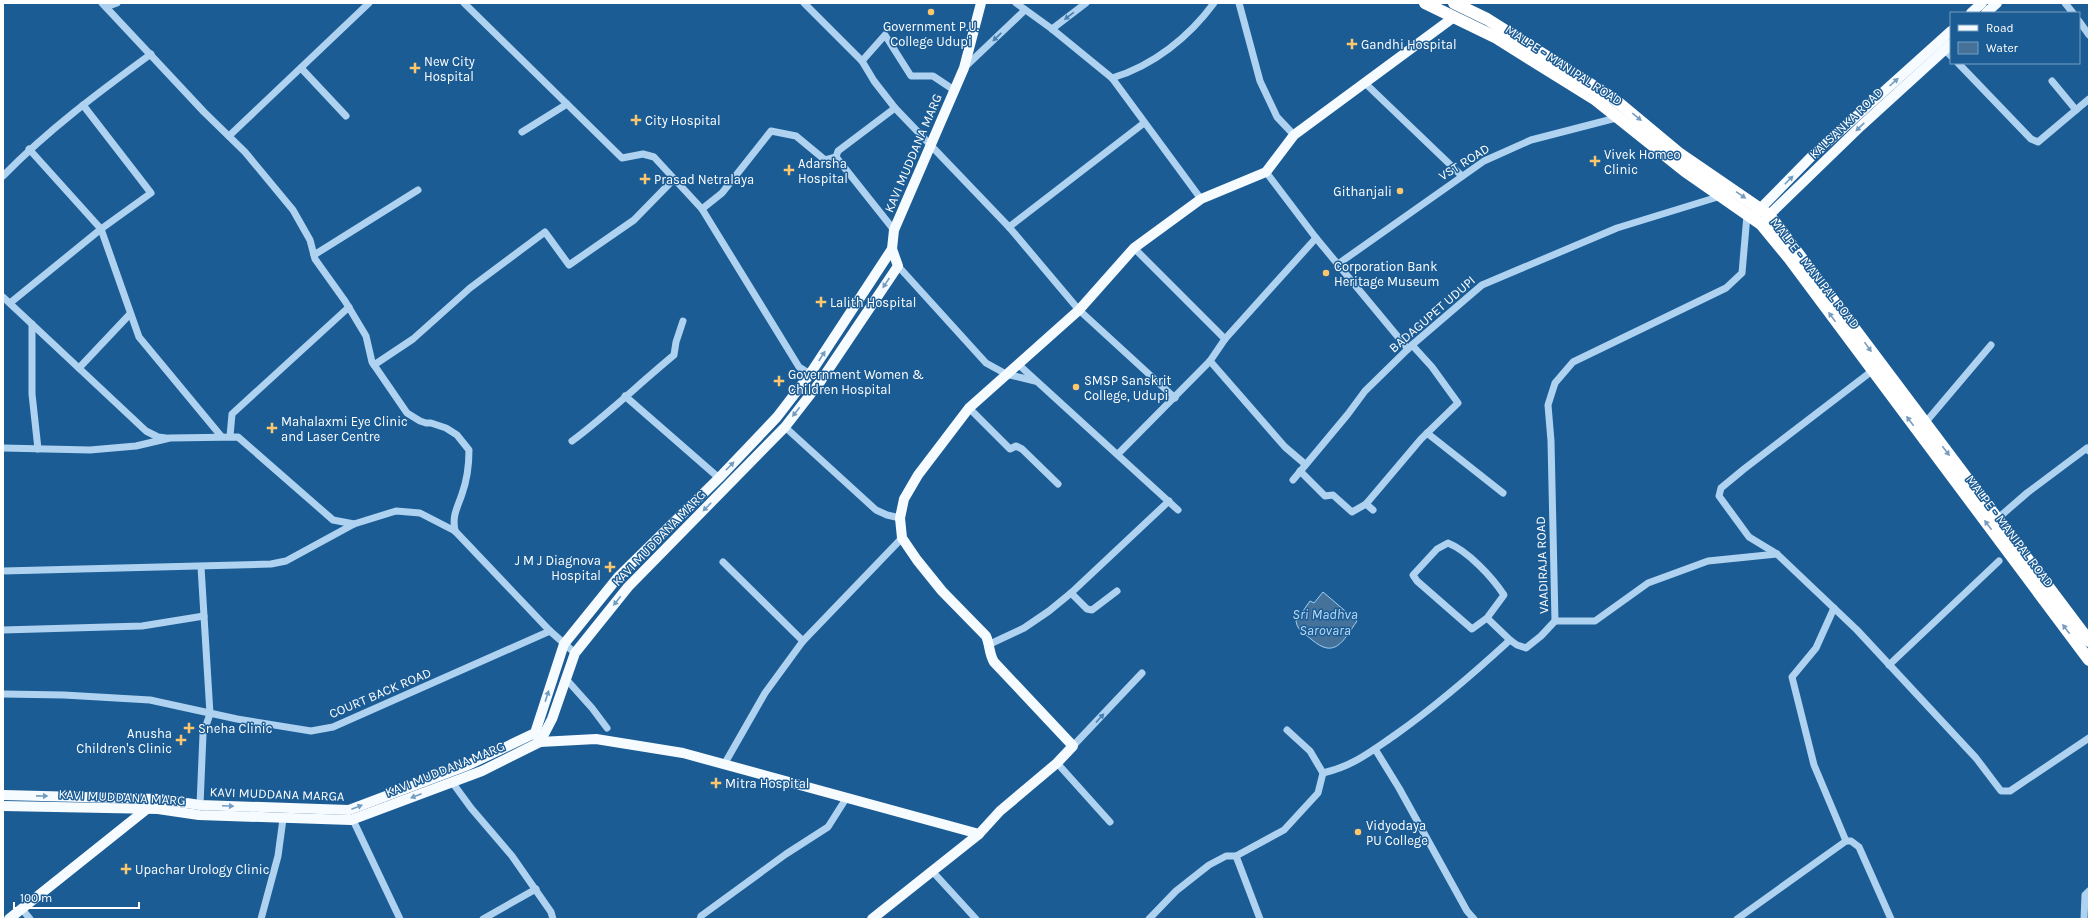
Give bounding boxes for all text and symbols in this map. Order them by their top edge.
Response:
marker: Government P.U. College Udupi [926,7,936,17]
one-way arrow [1064,12,1075,20]
legend [1950,12,2080,64]
place label: Government P.U. College Udupi [883,19,979,49]
text: Road [1986,21,2014,35]
street label: MALPE - MANIPAL ROAD [1503,22,1625,108]
one-way arrow [992,32,1002,42]
place label: Gandhi Hospital [1361,37,1457,52]
marker: Gandhi Hospital [1346,38,1358,50]
text: Water [1986,41,2019,55]
place label: New City Hospital [424,54,475,84]
marker: New City Hospital [409,62,421,74]
one-way arrow [1889,78,1900,87]
street label: KALSANKA ROAD [1806,84,1886,162]
street label: KAVI MUDDANA MARG [881,91,945,215]
place label: City Hospital [645,113,721,128]
one-way arrow [1632,113,1643,122]
marker: City Hospital [630,114,642,126]
one-way arrow [1855,122,1865,132]
street label: VST ROAD [1436,140,1492,184]
place label: Vivek Homeo Clinic [1604,147,1681,177]
marker: Vivek Homeo Clinic [1589,155,1601,167]
place label: Adarsha Hospital [798,156,848,186]
marker: Adarsha Hospital [783,164,795,176]
place label: Prasad Netralaya [654,172,754,187]
marker: Prasad Netralaya [639,173,651,185]
one-way arrow [1784,175,1793,185]
place label: Githanjali [1333,184,1392,199]
marker: Githanjali [1395,186,1405,196]
one-way arrow [1735,191,1746,199]
street label: MALPE - MANIPAL ROAD [1767,215,1863,331]
place label: Corporation Bank Heritage Museum [1334,259,1440,289]
marker: Corporation Bank Heritage Museum [1321,268,1331,278]
street label: BADAGUPET UDUPI [1386,273,1478,355]
one-way arrow [882,278,890,288]
place label: Lalith Hospital [830,295,916,310]
marker: Lalith Hospital [815,296,827,308]
one-way arrow [1828,311,1836,322]
one-way arrow [1864,342,1872,353]
one-way arrow [818,351,826,361]
place label: Government Women & Children Hospital [788,367,924,397]
place label: SMSP Sanskrit College, Udupi [1084,373,1172,403]
marker: Government Women & Children Hospital [773,375,785,387]
marker: SMSP Sanskrit College, Udupi [1071,382,1081,392]
one-way arrow [792,407,800,418]
place label: Mahalaxmi Eye Clinic and Laser Centre [281,414,408,444]
one-way arrow [1906,416,1914,427]
marker: Mahalaxmi Eye Clinic and Laser Centre [266,422,278,434]
one-way arrow [1942,446,1950,457]
one-way arrow [725,461,735,471]
street label: MALPE - MANIPAL ROAD [1963,472,2057,590]
street label: KAVI MUDDANA MARG [609,487,709,589]
one-way arrow [702,502,712,512]
street label: VAADIRAJA ROAD [1533,516,1551,614]
one-way arrow [1983,520,1992,531]
place label: J M J Diagnova Hospital [515,553,601,583]
marker: J M J Diagnova Hospital [604,561,616,573]
one-way arrow [612,595,621,606]
water label: Sri Madhva Sarovara [1292,606,1358,639]
one-way arrow [2061,624,2070,635]
street label: COURT BACK ROAD [327,665,433,721]
one-way arrow [544,689,550,701]
one-way arrow [1095,713,1104,722]
place label: Sneha Clinic [198,721,272,736]
marker: Sneha Clinic [183,722,195,734]
place label: Anusha Children's Clinic [76,726,172,756]
marker: Anusha Children's Clinic [175,734,187,746]
street label: KAVI MUDDANA MARG [383,738,507,800]
place label: Mitra Hospital [725,776,810,791]
marker: Mitra Hospital [710,777,722,789]
street label: KAVI MUDDANA MARGA [209,784,345,804]
street label: KAVI MUDDANA MARG [58,786,186,808]
one-way arrow [36,793,49,799]
one-way arrow [409,794,421,800]
one-way arrow [222,803,235,809]
one-way arrow [351,804,363,810]
place label: Vidyodaya PU College [1366,818,1428,848]
marker: Vidyodaya PU College [1353,827,1363,837]
place label: Upachar Urology Clinic [135,862,269,877]
marker: Upachar Urology Clinic [120,863,132,875]
scale bar [14,884,139,910]
text: 100 m [20,891,52,905]

